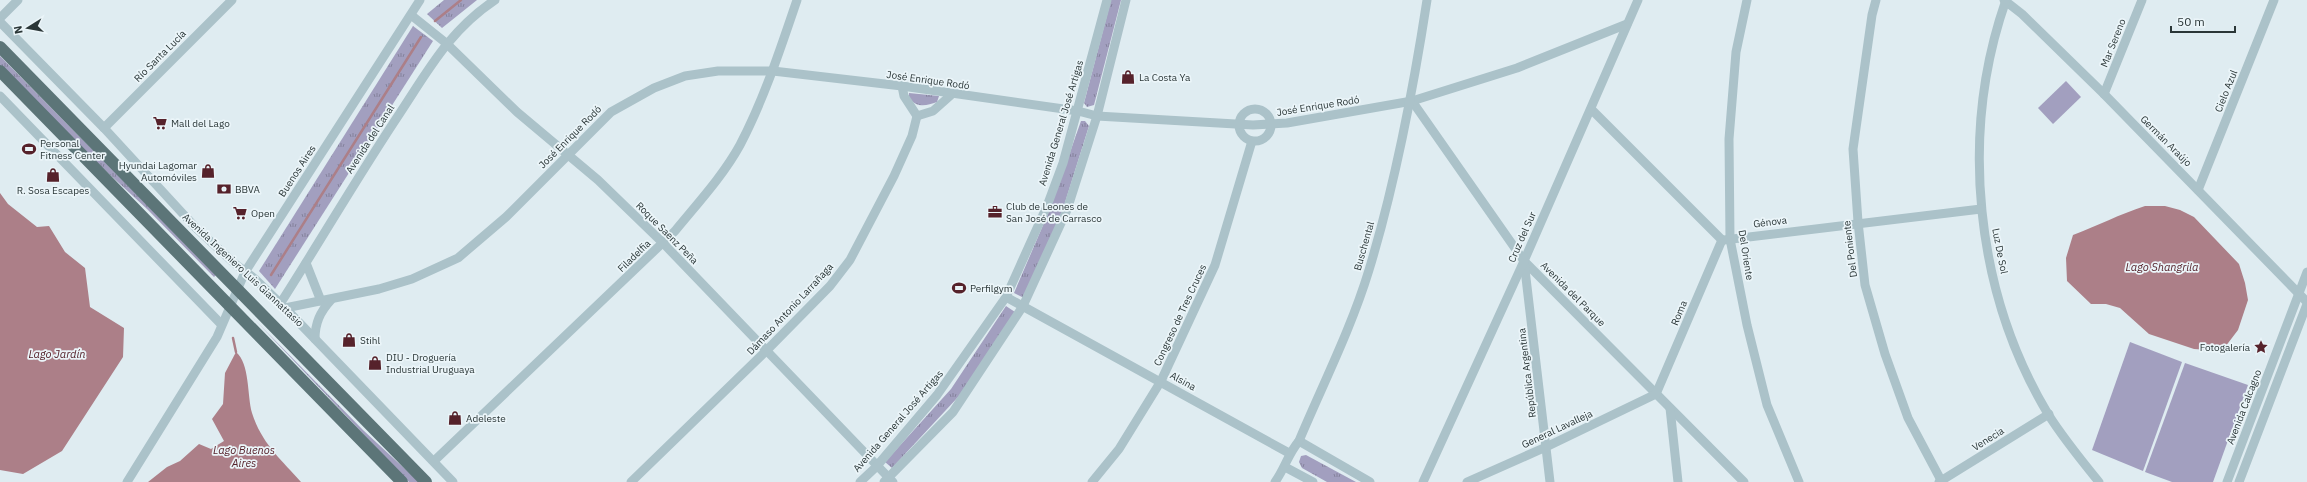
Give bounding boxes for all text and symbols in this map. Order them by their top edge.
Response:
north arrow [8,8,48,48]
scale bar [2171,8,2235,34]
text: 50 m [2177,14,2205,29]
street label: Mar Sereno [2097,16,2129,69]
text: N [11,25,26,35]
street label: Río Santa Lucía [131,27,189,85]
street label: Avenida General José Artigas [1036,58,1086,187]
street label: José Enrique Rodó [886,68,971,92]
street label: Cielo Azul [2212,68,2240,114]
shop icon: La Costa Ya [1120,69,1136,85]
place label: La Costa Ya [1139,71,1191,84]
street label: José Enrique Rodó [1276,93,1361,119]
street label: Avenida del Canal [343,102,397,176]
street label: José Enrique Rodó [536,103,604,171]
street label: Germán Araújo [2138,113,2195,170]
supermarket icon: Mall del Lago [152,115,168,131]
place label: Mall del Lago [171,117,230,130]
place label: Personal Fitness Center [40,137,105,162]
sports icon: Personal Fitness Center [21,141,37,157]
street label: Buenos Aires [275,143,319,199]
place label: Hyundai Lagomar Automóviles [119,159,197,184]
shop icon: Hyundai Lagomar Automóviles [200,163,216,179]
shop icon: R. Sosa Escapes [45,167,61,183]
bank icon: BBVA [216,181,232,197]
place label: BBVA [235,183,261,196]
place label: R. Sosa Escapes [17,184,89,197]
street label: Roque Saenz Peña [633,199,701,267]
place label: Club de Leones de San José de Carrasco [1006,200,1102,225]
office icon: Club de Leones de San José de Carrasco [987,204,1003,220]
supermarket icon: Open [232,205,248,221]
place label: Open [251,207,275,220]
street label: Cruz del Sur [1505,209,1539,264]
street label: Avenida Ingeniero Luis Giannattasio [180,210,307,330]
street label: Génova [1752,213,1788,231]
street label: Del Poniente [1840,219,1860,278]
street label: Buschental [1351,220,1377,272]
street label: Luz De Sol [1989,227,2011,275]
street label: Del Oriente [1736,229,1756,282]
street label: Filadelfia [615,237,654,275]
street label: Avenida del Parque [1538,259,1609,330]
street label: Dámaso Antonio Larrañaga [744,260,836,358]
water label: Lago Shangrila [2126,260,2198,274]
street label: Congreso de Tres Cruces [1151,262,1209,368]
sports icon: Perfilgym [951,280,967,296]
place label: Perfilgym [970,282,1013,295]
street label: Roma [1668,298,1690,327]
street label: República Argentina [1515,327,1539,419]
shop icon: Stihl [341,332,357,348]
place label: Stihl [360,334,381,347]
place icon: Fotogalería [2253,339,2269,355]
place label: Fotogalería [2200,341,2251,354]
water label: Lago Jardín [28,347,86,361]
place label: DIU - Droguería Industrial Uruguaya [386,351,475,376]
shop icon: DIU - Droguería Industrial Uruguaya [367,355,383,371]
street label: Avenida General José Artigas [850,367,946,475]
street label: Avenida Calcagno [2224,367,2264,446]
street label: Alsina [1168,369,1199,394]
street label: General Lavalleja [1519,407,1595,451]
shop icon: Adeleste [447,410,463,426]
place label: Adeleste [466,412,506,425]
street label: Venecia [1970,424,2007,454]
water label: Lago Buenos Aires [213,443,275,470]

